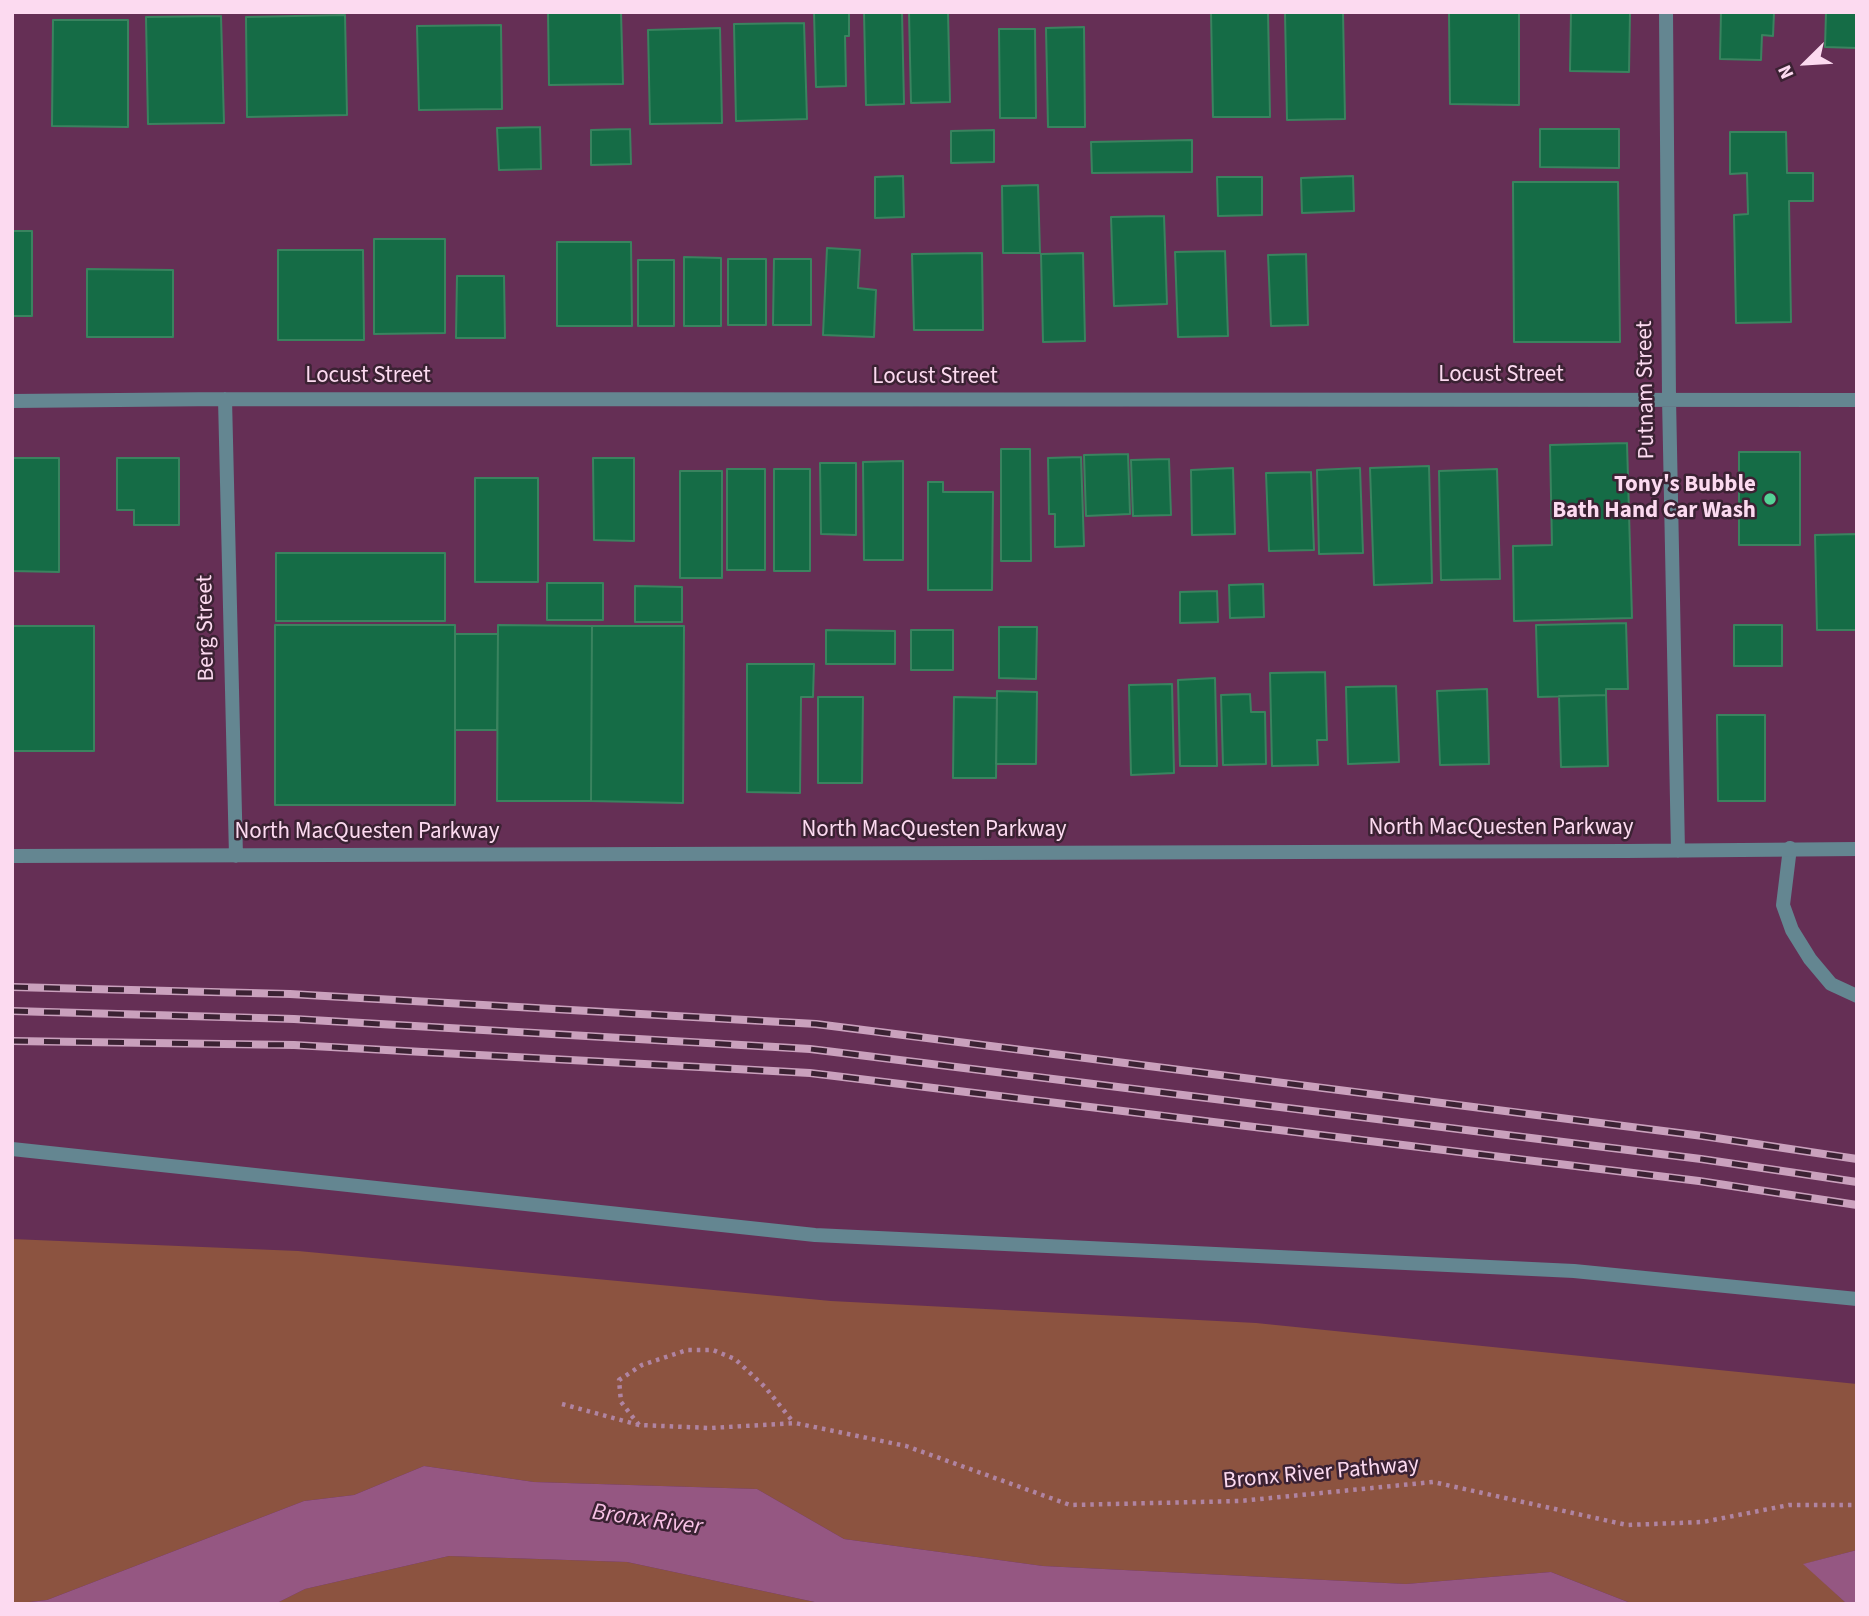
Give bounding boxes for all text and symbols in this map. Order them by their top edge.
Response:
north arrow [1771,28,1841,98]
text: N [1771,60,1801,83]
street label: Putnam Street [1632,320,1662,460]
street label: Locust Street [1438,362,1564,390]
street label: Locust Street [305,363,431,391]
street label: Locust Street [872,364,998,392]
place label: Tony's Bubble Bath Hand Car Wash [1552,472,1756,526]
marker: Tony's Bubble Bath Hand Car Wash [1762,491,1778,507]
street label: Berg Street [192,575,222,681]
street label: North MacQuesten Parkway [1368,815,1634,843]
street label: North MacQuesten Parkway [801,817,1067,845]
street label: North MacQuesten Parkway [234,819,500,847]
street label: Bronx River Pathway [1222,1452,1420,1496]
water label: Bronx River [590,1499,704,1543]

